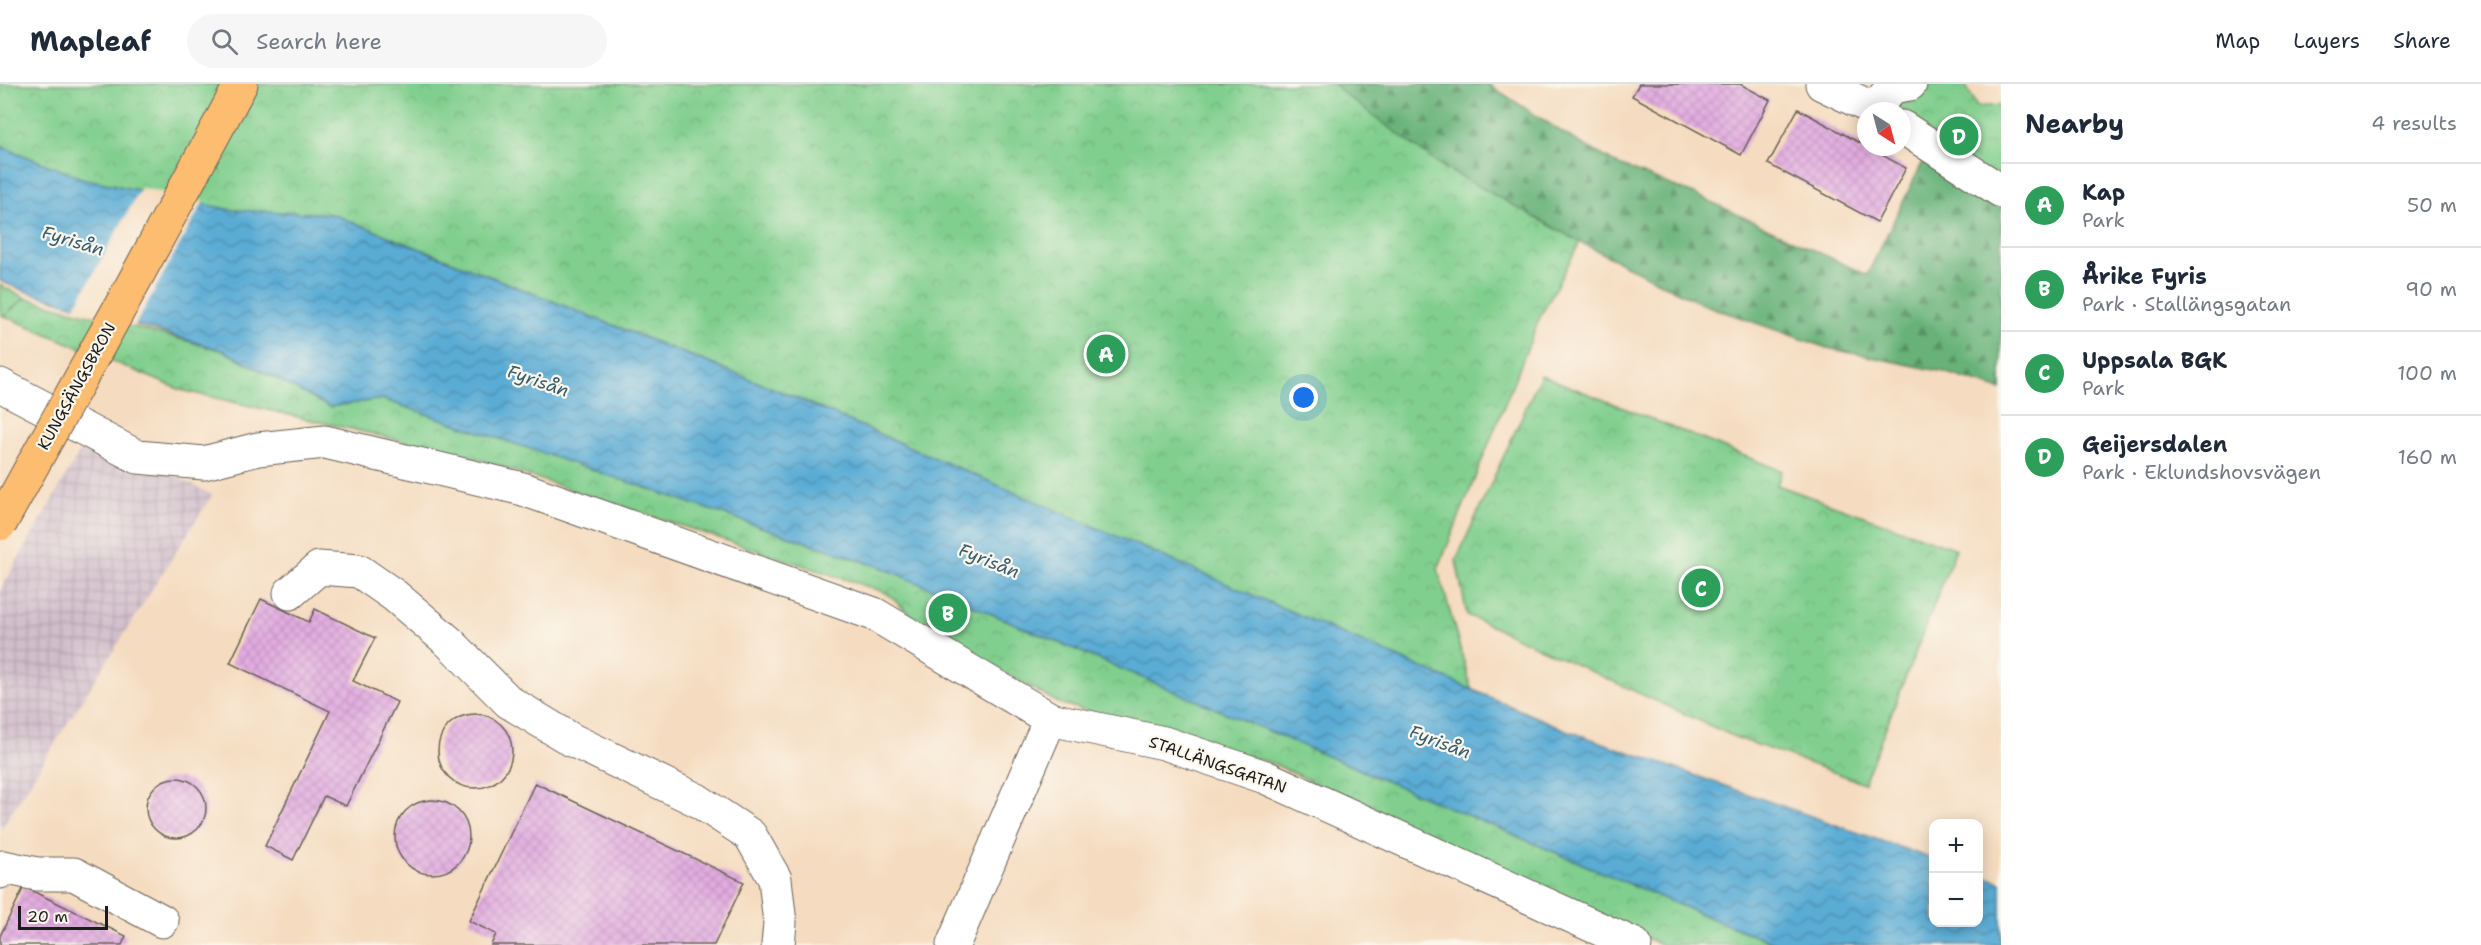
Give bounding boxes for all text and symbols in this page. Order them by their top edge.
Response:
search box [187,14,607,68]
text: Mapleaf [30,22,151,60]
icon: search [208,25,241,58]
text: Search here [256,27,382,56]
text: Map [2215,27,2260,55]
text: Layers [2293,27,2360,55]
text: Share [2393,27,2451,55]
north arrow [1857,102,1911,156]
text: Nearby [2025,106,2124,141]
text: 4 results [2371,110,2457,136]
pin: D [1940,113,1978,158]
text: Kap [2082,178,2125,207]
text: A [2037,192,2052,218]
text: 50 m [2407,192,2457,218]
text: Park [2082,207,2125,233]
water label: Fyrisån [39,220,107,262]
text: Årike Fyris [2082,262,2207,291]
text: B [2038,276,2051,302]
text: 90 m [2405,276,2457,302]
text: Park · Stallängsgatan [2082,291,2291,317]
street label: KUNGSÄNGSBRON [33,319,120,454]
pin: A [1086,332,1126,376]
text: Uppsala BGK [2082,346,2227,375]
water label: Fyrisån [504,359,572,403]
text: C [2038,360,2051,386]
text: 100 m [2397,360,2457,386]
text: Park [2082,375,2125,401]
your location [1289,383,1318,412]
text: Geijersdalen [2082,430,2227,459]
text: D [2037,444,2052,470]
text: 160 m [2398,444,2457,470]
text: Park · Eklundshovsvägen [2082,459,2321,485]
water label: Fyrisån [955,538,1023,584]
pin: C [1682,566,1720,610]
pin: B [928,590,968,636]
water label: Fyrisån [1406,719,1474,765]
street label: STALLÄNGSGATAN [1146,731,1290,798]
map controls [1929,819,1983,927]
button: + [1929,819,1983,873]
button: − [1929,873,1983,927]
scale bar [18,903,108,930]
text: 20 m [27,906,68,927]

